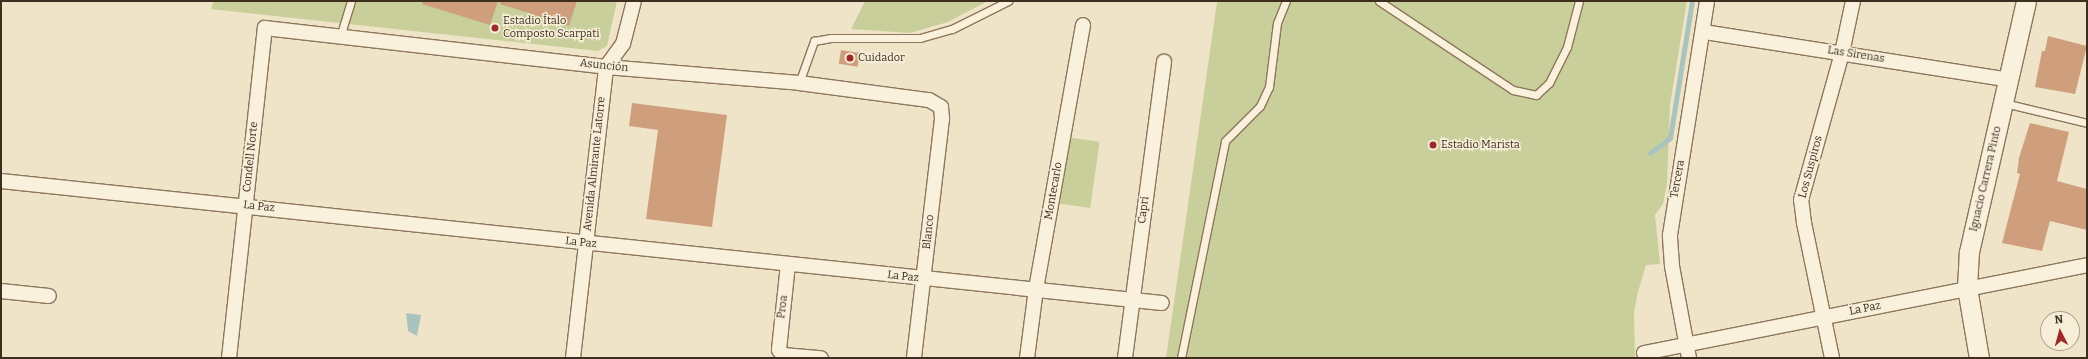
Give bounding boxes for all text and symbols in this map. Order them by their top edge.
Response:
place label: Estadio Ítalo Composto Scarpati [503,15,600,41]
marker: Estadio Ítalo Composto Scarpati [490,23,500,33]
street label: Las Sirenas [1826,44,1886,66]
place label: Cuidador [858,51,905,65]
marker: Cuidador [845,53,855,63]
street label: Asunción [579,57,629,75]
street label: Avenida Almirante Latorre [581,96,609,232]
street label: Condell Norte [241,121,261,193]
street label: Ignacio Carrera Pinto [1967,125,2005,233]
street label: Los Suspiros [1796,134,1826,200]
place label: Estadio Marista [1441,138,1520,152]
marker: Estadio Marista [1428,140,1438,150]
street label: Tercera [1668,159,1688,199]
street label: Montecarlo [1042,161,1066,221]
street label: Capri [1136,196,1152,224]
street label: La Paz [243,199,275,215]
street label: Blanco [921,214,937,250]
street label: La Paz [565,235,597,251]
street label: La Paz [887,269,919,285]
street label: Proa [775,295,791,319]
street label: La Paz [1848,299,1882,319]
north arrow [2040,311,2080,351]
text: N [2054,313,2064,326]

